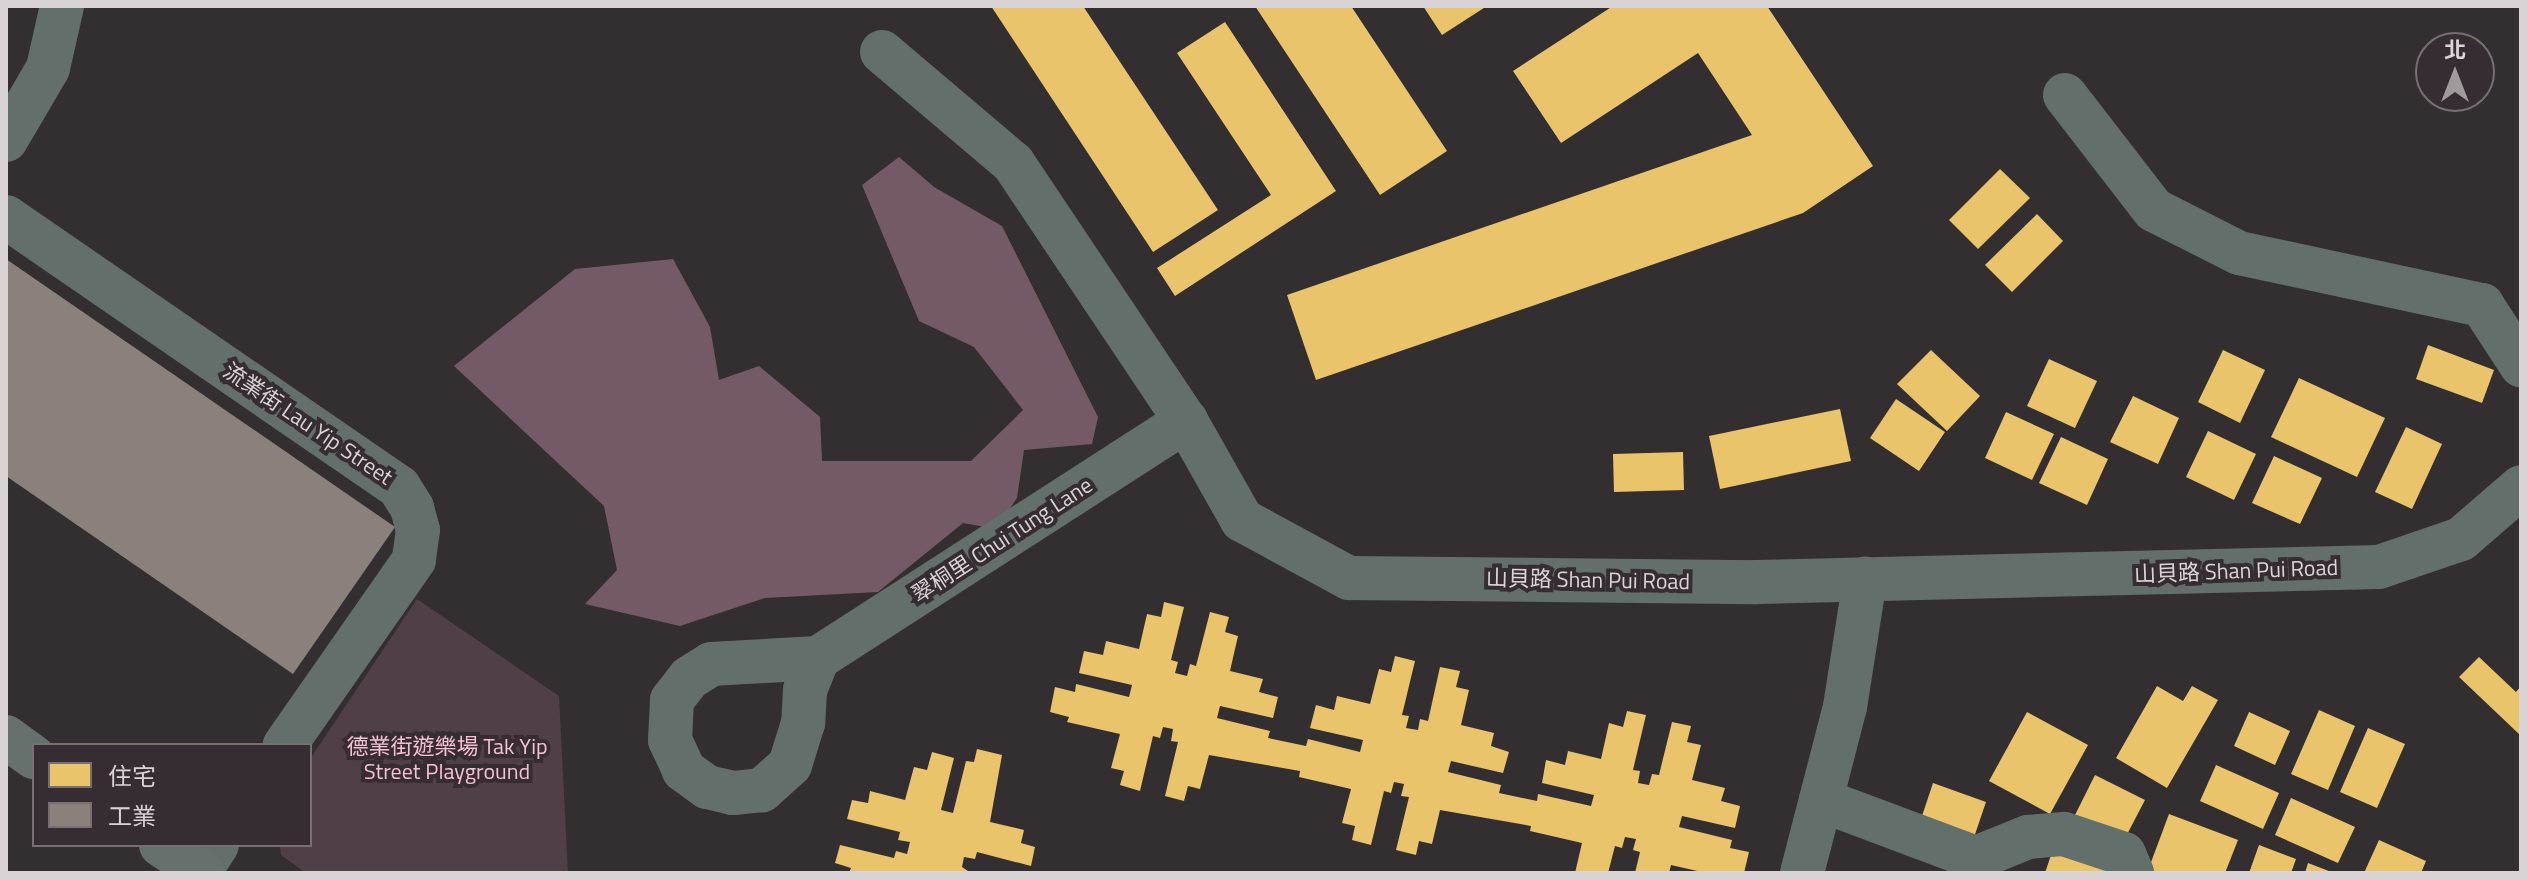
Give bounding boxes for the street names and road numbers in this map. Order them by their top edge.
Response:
street label: 流業街 Lau Yip Street [218,357,398,491]
street label: 翠桐里 Chui Tung Lane [907,472,1097,608]
street label: 山貝路 Shan Pui Road [2133,554,2339,588]
street label: 山貝路 Shan Pui Road [1486,565,1690,595]

